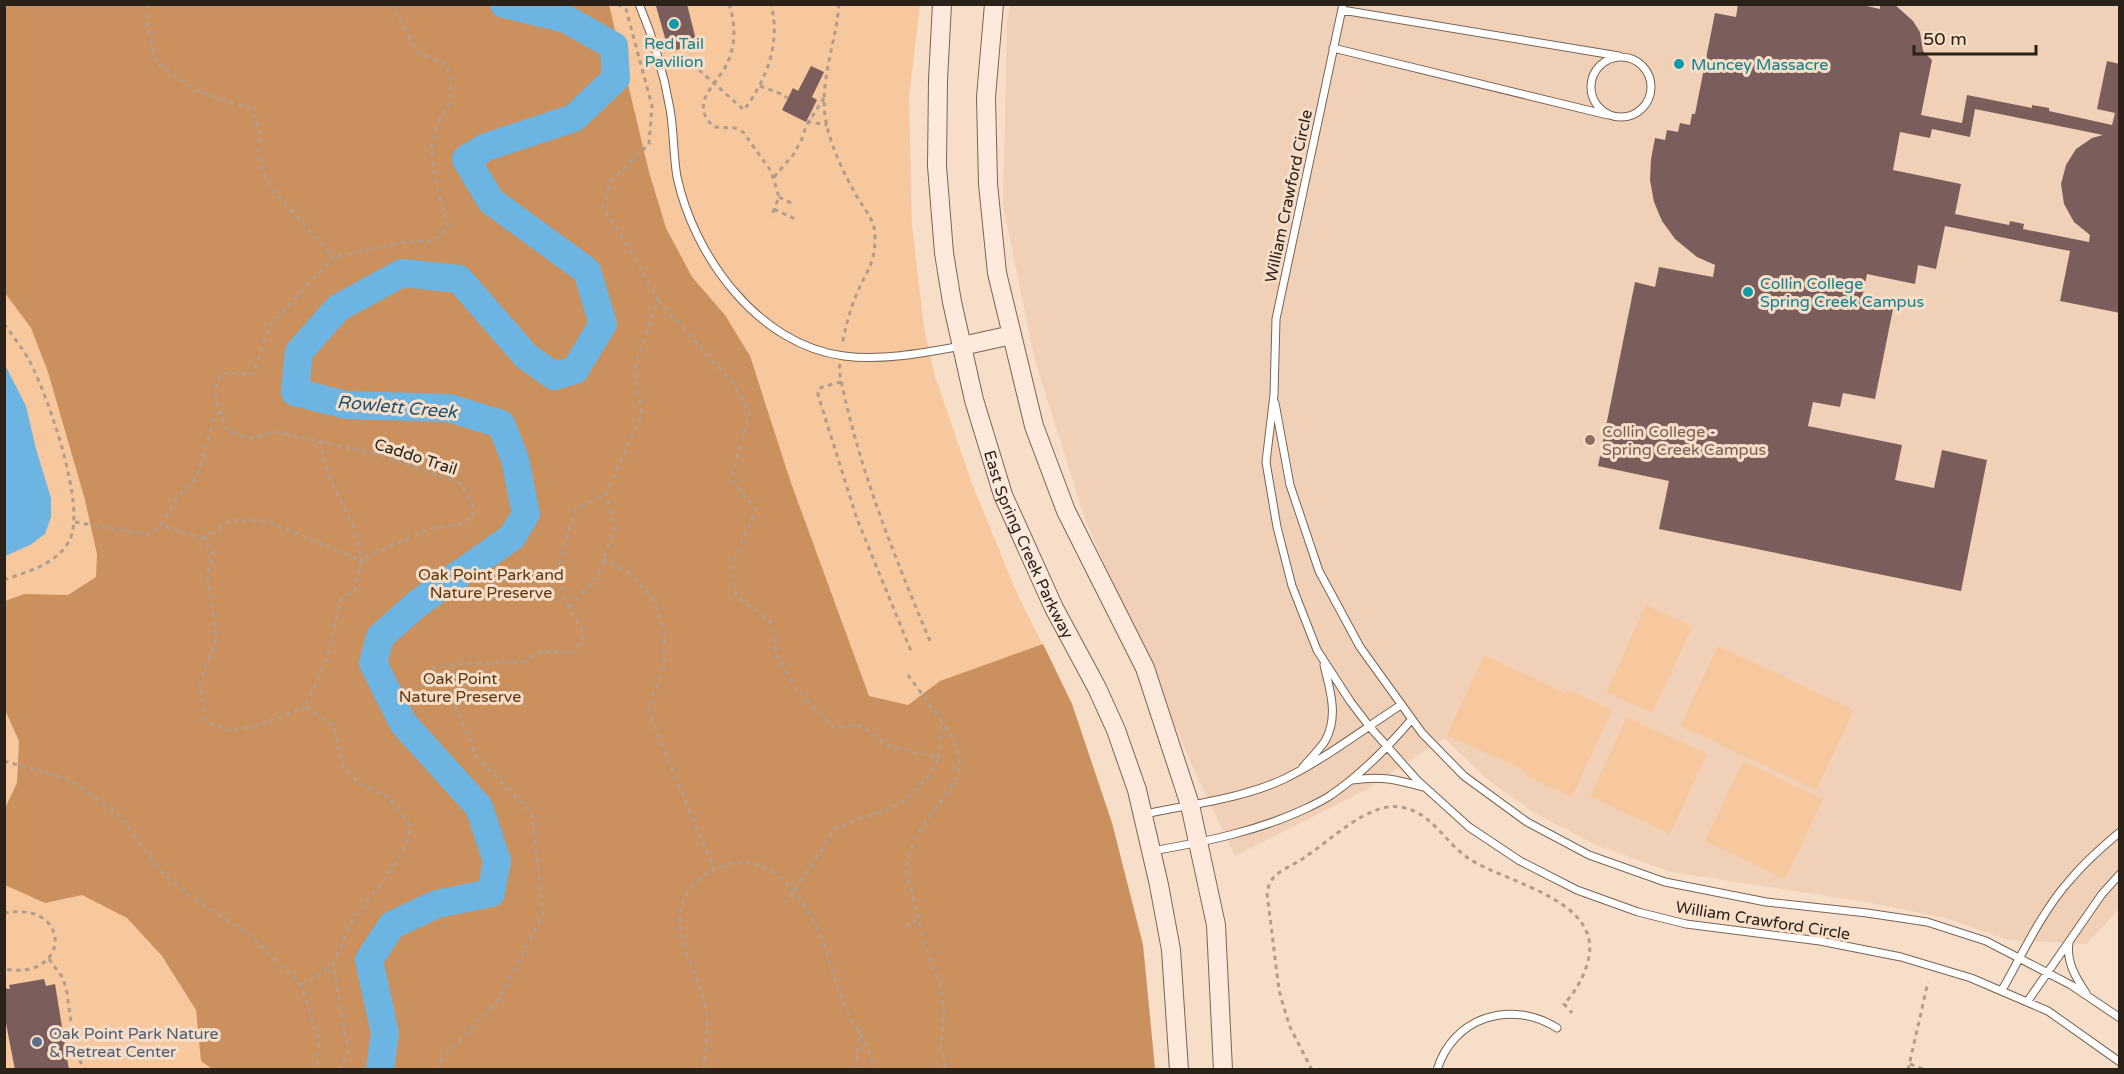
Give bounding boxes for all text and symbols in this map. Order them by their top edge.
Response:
marker: Red Tail Pavilion [667,17,681,31]
scale bar [1914,18,2036,56]
text: 50 m [1923,28,1967,50]
place label: Red Tail Pavilion [644,34,704,72]
place label: Muncey Massacre [1691,55,1828,75]
marker: Muncey Massacre [1672,57,1686,71]
street label: William Crawford Circle [1261,108,1317,285]
place label: Collin College Spring Creek Campus [1760,274,1924,312]
marker: Collin College Spring Creek Campus [1741,285,1755,299]
water label: Rowlett Creek [336,391,459,423]
place label: Collin College - Spring Creek Campus [1602,422,1766,460]
marker: Collin College - Spring Creek Campus [1583,433,1597,447]
street label: Caddo Trail [372,434,460,480]
street label: East Spring Creek Parkway [979,448,1078,642]
park label: Oak Point Park and Nature Preserve [418,565,564,603]
park label: Oak Point Nature Preserve [399,669,521,707]
street label: William Crawford Circle [1674,897,1852,945]
place label: Oak Point Park Nature & Retreat Center [49,1024,219,1062]
marker: Oak Point Park Nature & Retreat Center [30,1035,44,1049]

